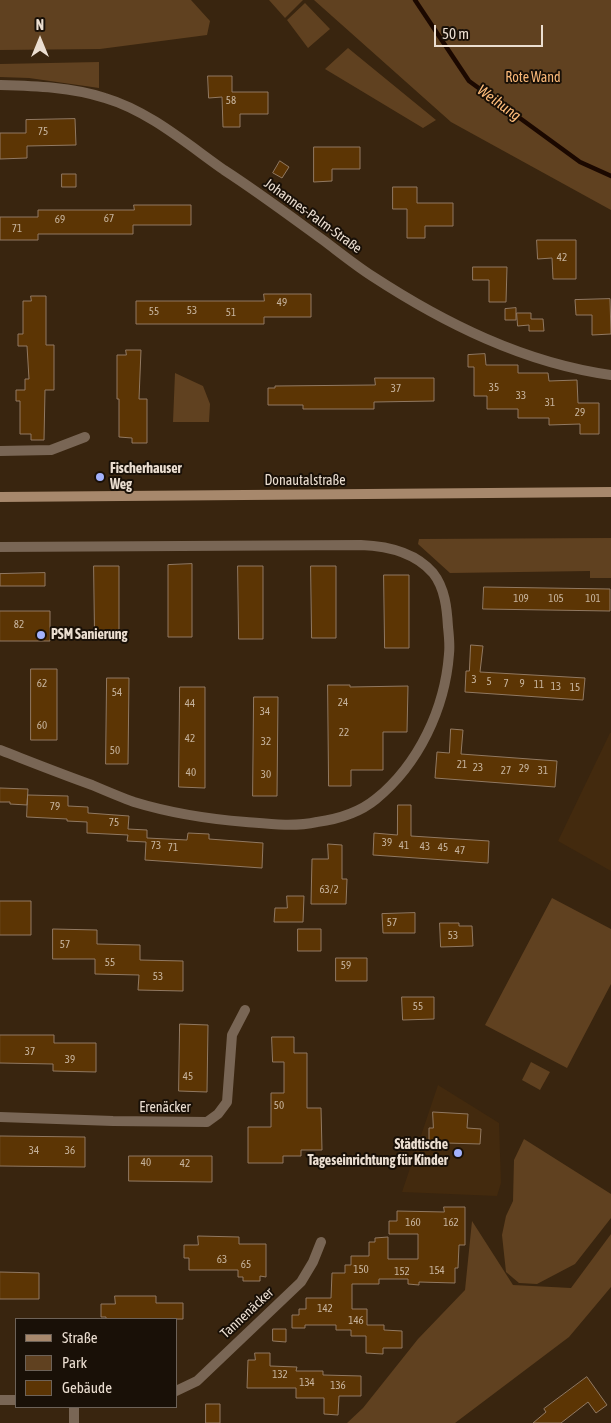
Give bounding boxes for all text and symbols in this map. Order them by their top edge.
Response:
north arrow [15,15,65,65]
scale bar [436,15,545,47]
text: N [36,17,44,33]
text: 50 m [442,25,469,42]
park label: Rote Wand [505,70,561,86]
water label: Weihung [474,81,524,125]
house number: 58 [226,94,236,108]
house number: 75 [38,125,48,139]
street label: Johannes-Palm-Straße [261,175,365,257]
house number: 67 [104,212,114,226]
house number: 69 [55,213,65,227]
house number: 71 [12,222,22,236]
house number: 42 [557,251,567,265]
house number: 49 [277,296,287,310]
house number: 53 [187,304,197,318]
house number: 55 [149,305,159,319]
house number: 51 [226,306,236,320]
house number: 35 [489,381,499,395]
house number: 37 [391,382,401,396]
house number: 33 [516,389,526,403]
house number: 31 [545,396,555,410]
house number: 29 [575,406,585,420]
place label: Fischerhauser Weg [110,461,182,494]
marker: Fischerhauser Weg [94,471,106,483]
street label: Donautalstraße [264,473,346,489]
house number: 109 [513,592,529,606]
house number: 105 [548,592,564,606]
house number: 101 [585,592,601,606]
house number: 82 [14,618,24,632]
place label: PSM Sanierung [51,627,127,643]
marker: PSM Sanierung [35,629,47,641]
house number: 3 [471,673,477,687]
house number: 5 [486,675,492,689]
house number: 62 [37,677,47,691]
house number: 7 [503,677,509,691]
house number: 9 [519,677,525,691]
house number: 11 [534,678,544,692]
house number: 13 [551,680,561,694]
house number: 15 [570,681,580,695]
house number: 54 [112,686,122,700]
house number: 24 [338,696,348,710]
house number: 44 [185,697,195,711]
house number: 34 [260,705,270,719]
house number: 60 [37,719,47,733]
house number: 22 [339,726,349,740]
house number: 42 [185,732,195,746]
house number: 32 [261,735,271,749]
house number: 50 [110,744,120,758]
house number: 21 [457,758,467,772]
house number: 23 [473,761,483,775]
house number: 29 [519,762,529,776]
house number: 27 [501,764,511,778]
house number: 31 [538,764,548,778]
house number: 40 [186,766,196,780]
house number: 30 [261,768,271,782]
house number: 79 [50,800,60,814]
house number: 75 [109,816,119,830]
house number: 39 [382,836,392,850]
house number: 73 [151,839,161,853]
house number: 41 [399,839,409,853]
house number: 43 [420,840,430,854]
house number: 71 [168,841,178,855]
house number: 45 [438,841,448,855]
house number: 47 [455,844,465,858]
house number: 63/2 [319,883,339,897]
house number: 57 [387,916,397,930]
house number: 53 [448,929,458,943]
house number: 57 [60,938,70,952]
house number: 55 [105,956,115,970]
house number: 59 [341,959,351,973]
house number: 53 [153,970,163,984]
house number: 55 [413,1000,423,1014]
house number: 37 [25,1045,35,1059]
house number: 39 [65,1053,75,1067]
house number: 45 [183,1070,193,1084]
house number: 50 [274,1099,284,1113]
street label: Erenäcker [139,1100,191,1116]
place label: Städtische Tageseinrichtung für Kinder [307,1137,448,1170]
house number: 34 [29,1144,39,1158]
house number: 36 [65,1144,75,1158]
marker: Städtische Tageseinrichtung für Kinder [452,1147,464,1159]
house number: 40 [141,1156,151,1170]
house number: 42 [180,1157,190,1171]
house number: 160 [405,1216,421,1230]
house number: 162 [443,1216,459,1230]
house number: 63 [217,1253,227,1267]
house number: 65 [241,1258,251,1272]
house number: 150 [353,1263,369,1277]
house number: 154 [429,1264,445,1278]
house number: 152 [394,1265,410,1279]
street label: Tannenäcker [217,1284,277,1342]
house number: 142 [317,1302,333,1316]
house number: 146 [348,1314,364,1328]
legend [15,1318,178,1408]
text: Straße [62,1329,98,1346]
text: Park [62,1354,87,1371]
house number: 132 [272,1368,288,1382]
house number: 134 [299,1376,315,1390]
text: Gebäude [62,1379,112,1396]
house number: 136 [330,1379,346,1393]

